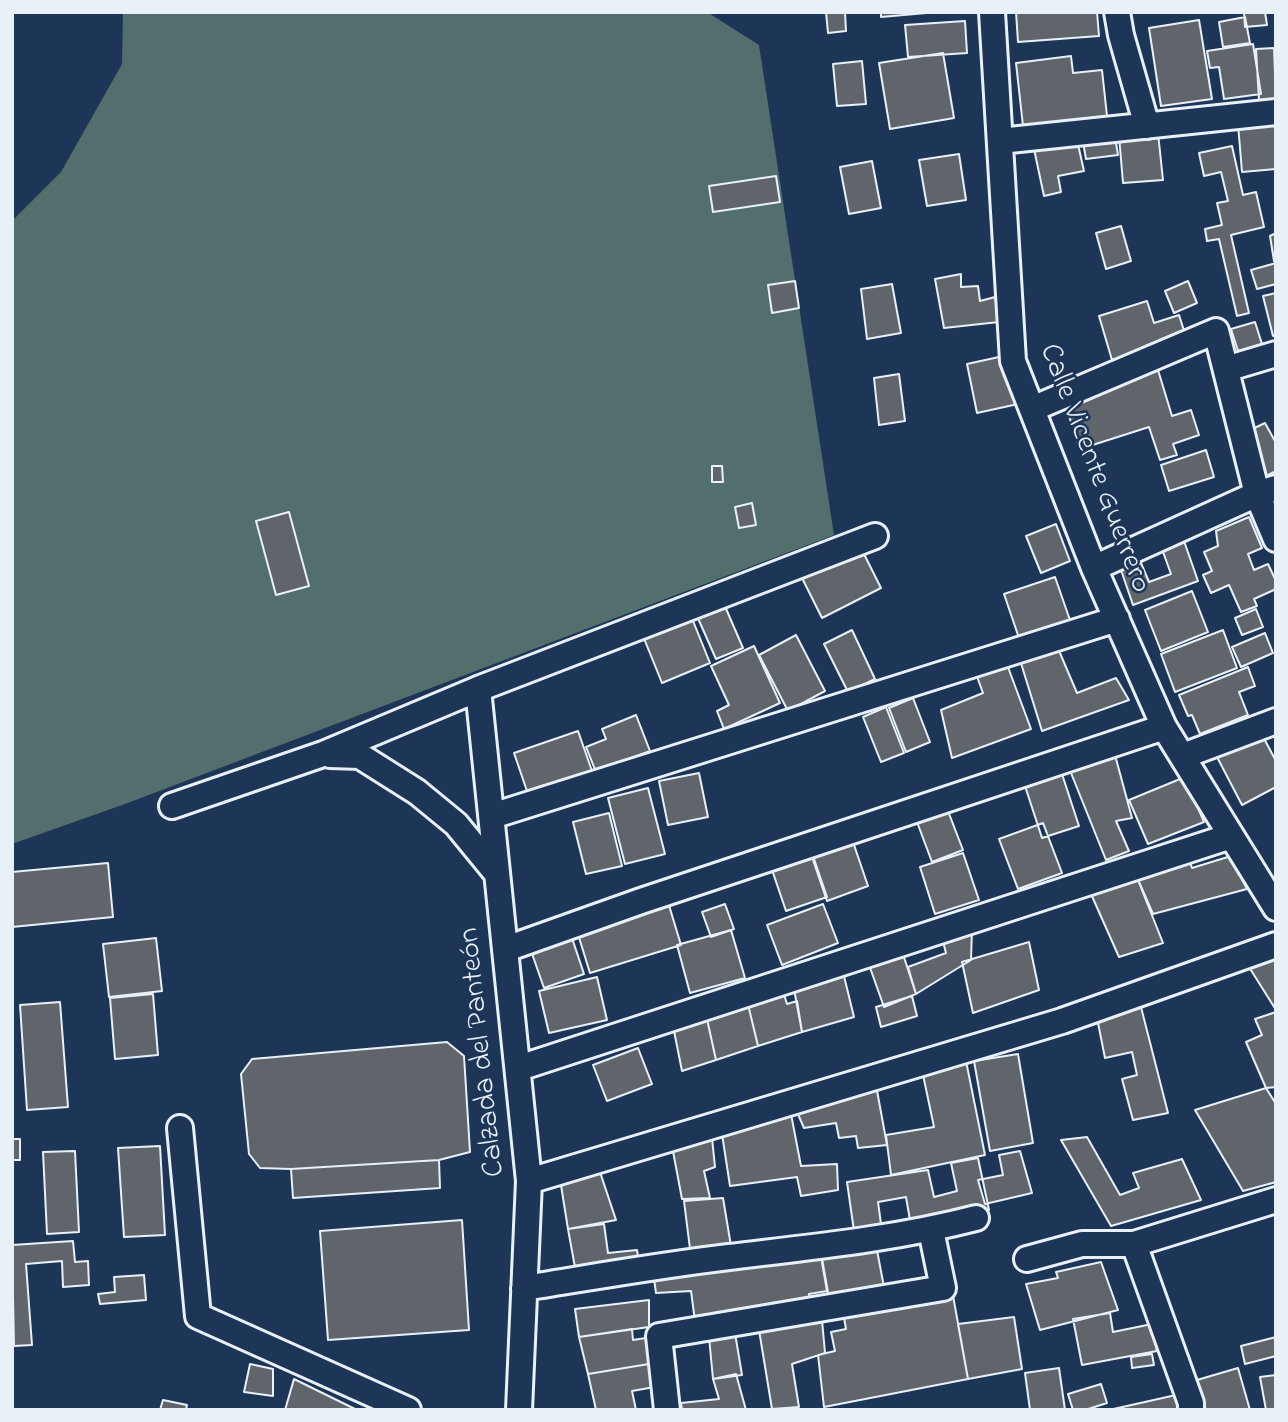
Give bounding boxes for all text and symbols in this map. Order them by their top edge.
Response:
street label: Calle Vicente Guerrero [1029,340,1157,598]
street label: Calzada del Panteón [453,926,515,1178]

